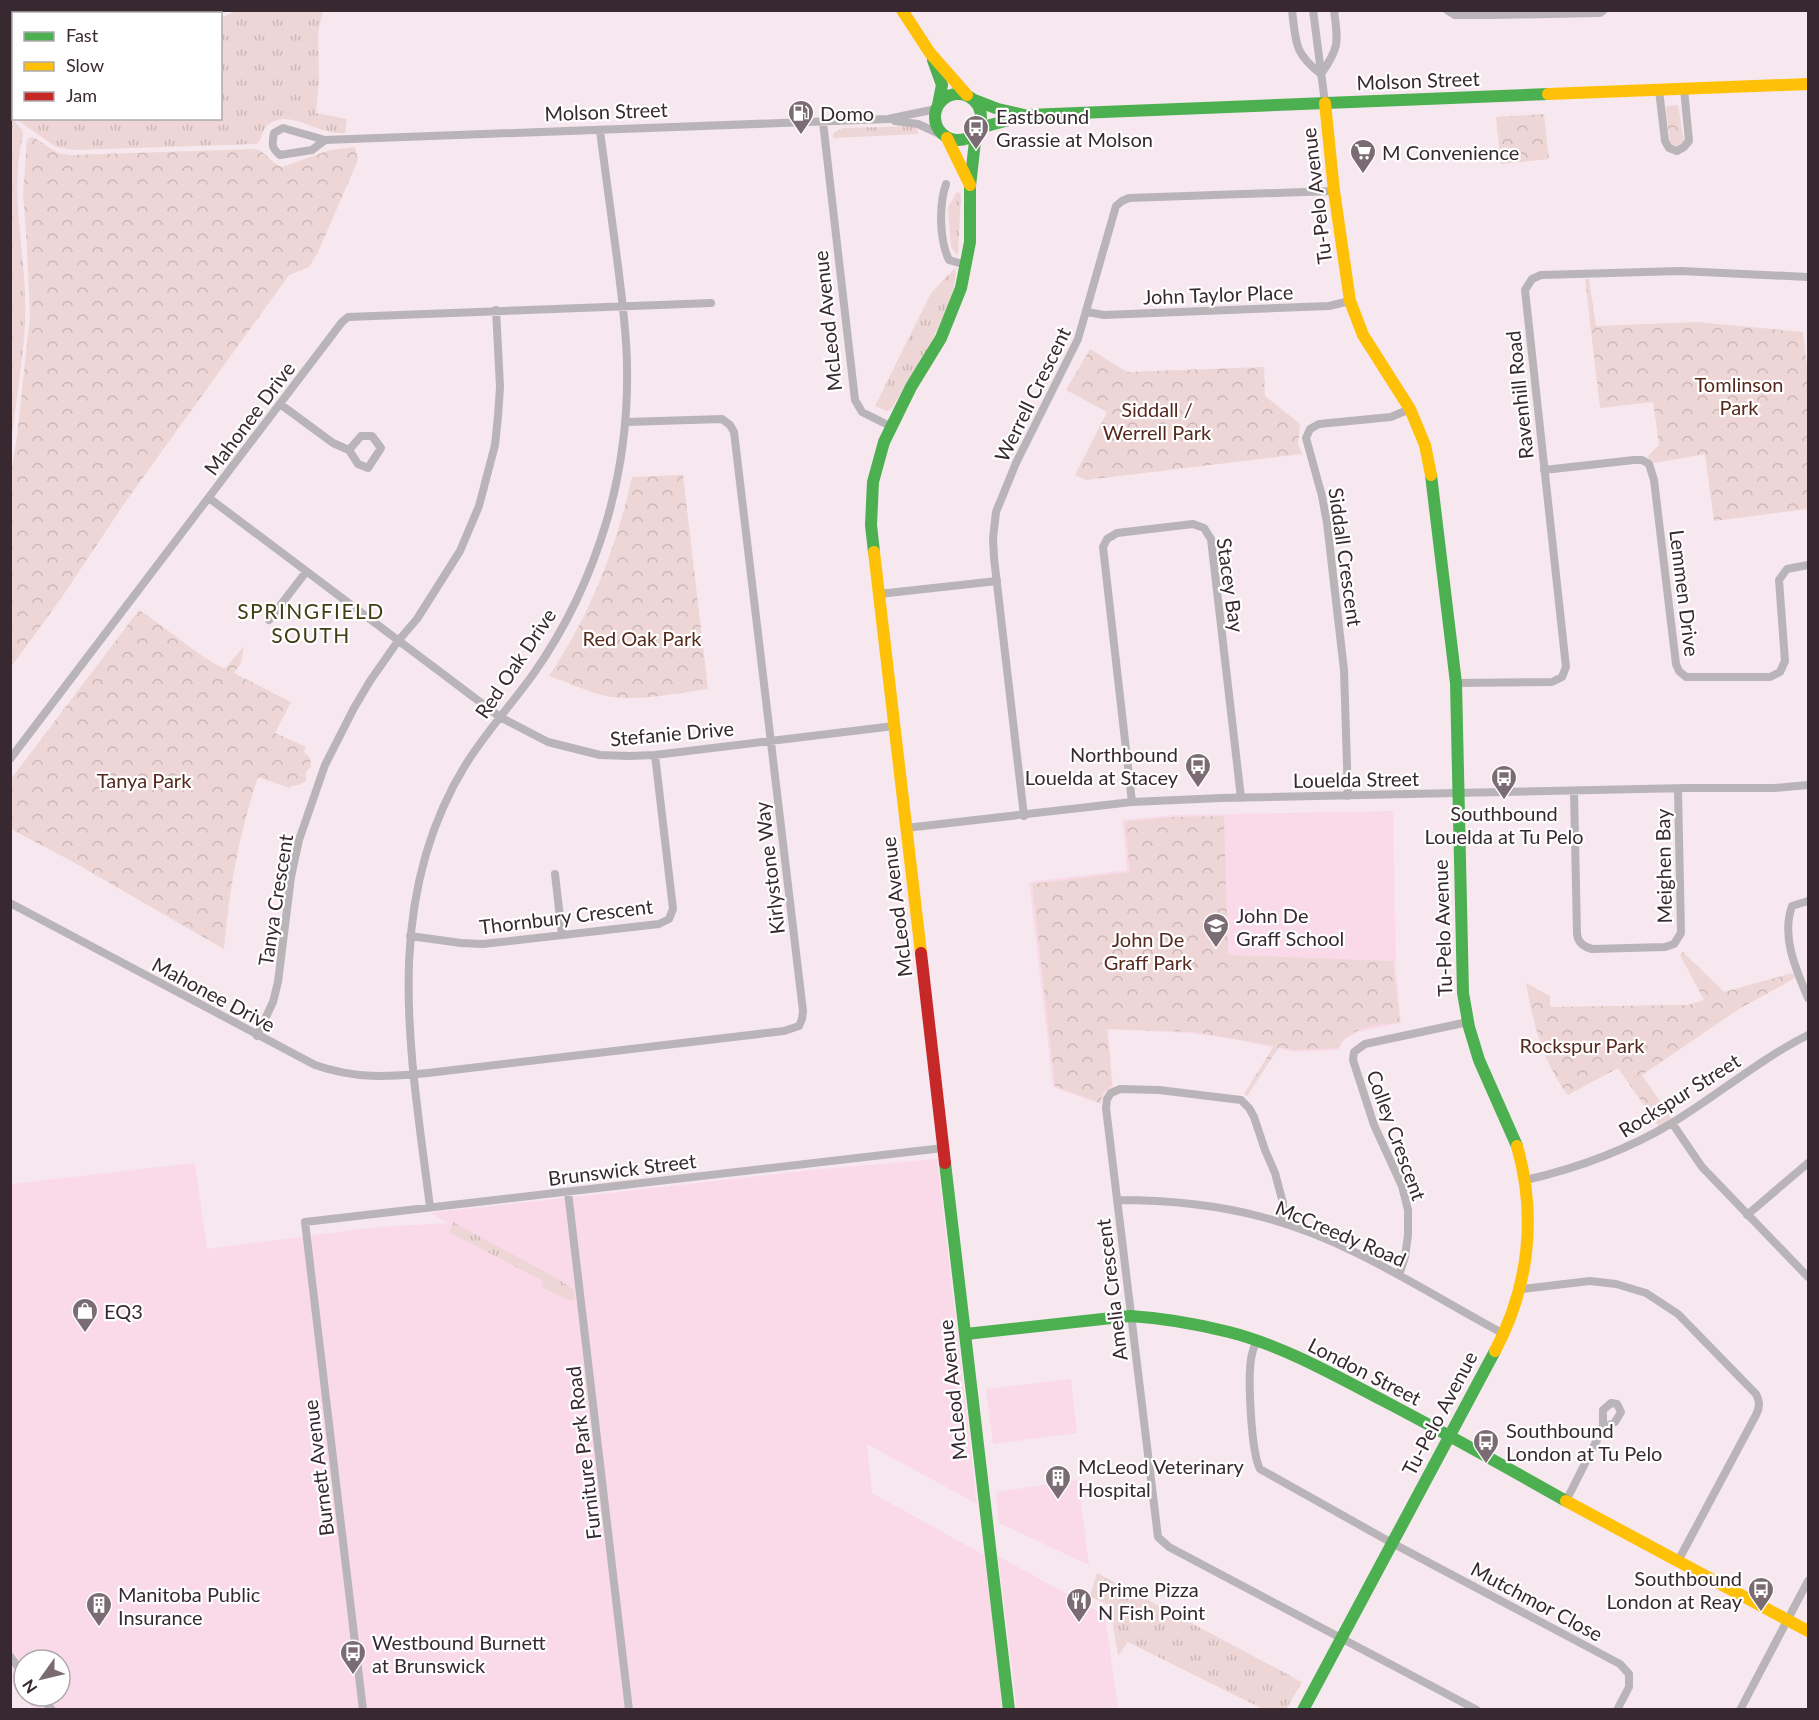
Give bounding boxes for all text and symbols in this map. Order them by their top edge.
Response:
legend [12,12,222,120]
text: Fast [66,24,99,46]
text: Slow [66,54,104,76]
street label: Molson Street [1356,66,1480,94]
text: Jam [66,84,97,106]
street label: Molson Street [544,97,668,125]
fuel station icon: Domo [786,98,816,136]
place label: Domo [820,101,874,125]
place label: Eastbound Grassie at Molson [996,104,1153,151]
bus stop icon: Eastbound Grassie at Molson [961,113,991,151]
street label: Tu-Pelo Avenue [1296,127,1336,265]
supermarket icon: M Convenience [1348,137,1378,175]
place label: M Convenience [1382,140,1519,164]
street label: McLeod Avenue [808,250,846,392]
street label: John Taylor Place [1142,279,1294,309]
street label: Werrell Crescent [989,323,1075,465]
street label: Ravenhill Road [1500,330,1538,460]
street label: Mahonee Drive [199,357,299,479]
park label: Tomlinson Park [1695,372,1784,419]
park label: Siddall / Werrell Park [1103,397,1212,444]
street label: Siddall Crescent [1324,486,1368,628]
street label: Lemmen Drive [1665,528,1705,658]
street label: Stacey Bay [1213,536,1250,634]
district label: SPRINGFIELD SOUTH [237,598,385,647]
street label: Red Oak Drive [469,603,561,723]
park label: Red Oak Park [583,626,702,650]
street label: Stefanie Drive [609,716,735,750]
place label: Northbound Louelda at Stacey [1025,742,1179,789]
bus stop icon: Northbound Louelda at Stacey [1183,751,1213,789]
bus stop icon: Southbound Louelda at Tu Pelo [1489,763,1519,801]
street label: Louelda Street [1293,766,1419,792]
park label: Tanya Park [97,768,192,792]
street label: Kirlystone Way [749,800,789,936]
place label: Southbound Louelda at Tu Pelo [1424,801,1584,848]
street label: Meighen Bay [1650,808,1676,924]
street label: Tanya Crescent [253,832,297,968]
street label: McLeod Avenue [875,836,917,978]
street label: Tu-Pelo Avenue [1428,859,1456,997]
street label: Thornbury Crescent [478,893,654,939]
place label: John De Graff School [1236,903,1344,950]
school or university icon: John De Graff School [1201,911,1231,949]
park label: John De Graff Park [1104,927,1193,974]
street label: Mahonee Drive [148,952,280,1036]
park label: Rockspur Park [1520,1033,1645,1057]
street label: Rockspur Street [1614,1048,1744,1142]
street label: Colley Crescent [1362,1067,1432,1203]
street label: Brunswick Street [547,1148,697,1190]
street label: McCreedy Road [1272,1195,1410,1271]
street label: Amelia Crescent [1090,1218,1132,1362]
shop icon: EQ3 [70,1296,100,1334]
place label: EQ3 [104,1299,143,1323]
street label: McLeod Avenue [933,1319,971,1461]
street label: London Street [1305,1332,1425,1410]
street label: Tu-Pelo Avenue [1396,1347,1482,1479]
street label: Furniture Park Road [560,1365,606,1541]
street label: Burnett Avenue [298,1398,338,1538]
place label: Southbound London at Tu Pelo [1506,1418,1662,1465]
bus stop icon: Southbound London at Tu Pelo [1471,1427,1501,1465]
place label: McLeod Veterinary Hospital [1078,1454,1244,1501]
building icon: McLeod Veterinary Hospital [1043,1463,1073,1501]
street label: Mutchmor Close [1467,1556,1607,1646]
place label: Southbound London at Reay [1607,1566,1743,1613]
bus stop icon: Southbound London at Reay [1746,1575,1776,1613]
place label: Prime Pizza N Fish Point [1098,1577,1205,1624]
place label: Manitoba Public Insurance [118,1582,261,1629]
restaurant icon: Prime Pizza N Fish Point [1064,1586,1094,1624]
building icon: Manitoba Public Insurance [84,1590,114,1628]
place label: Westbound Burnett at Brunswick [372,1630,546,1677]
bus stop icon: Westbound Burnett at Brunswick [338,1638,368,1676]
north arrow [12,1648,72,1708]
text: N [18,1676,40,1697]

